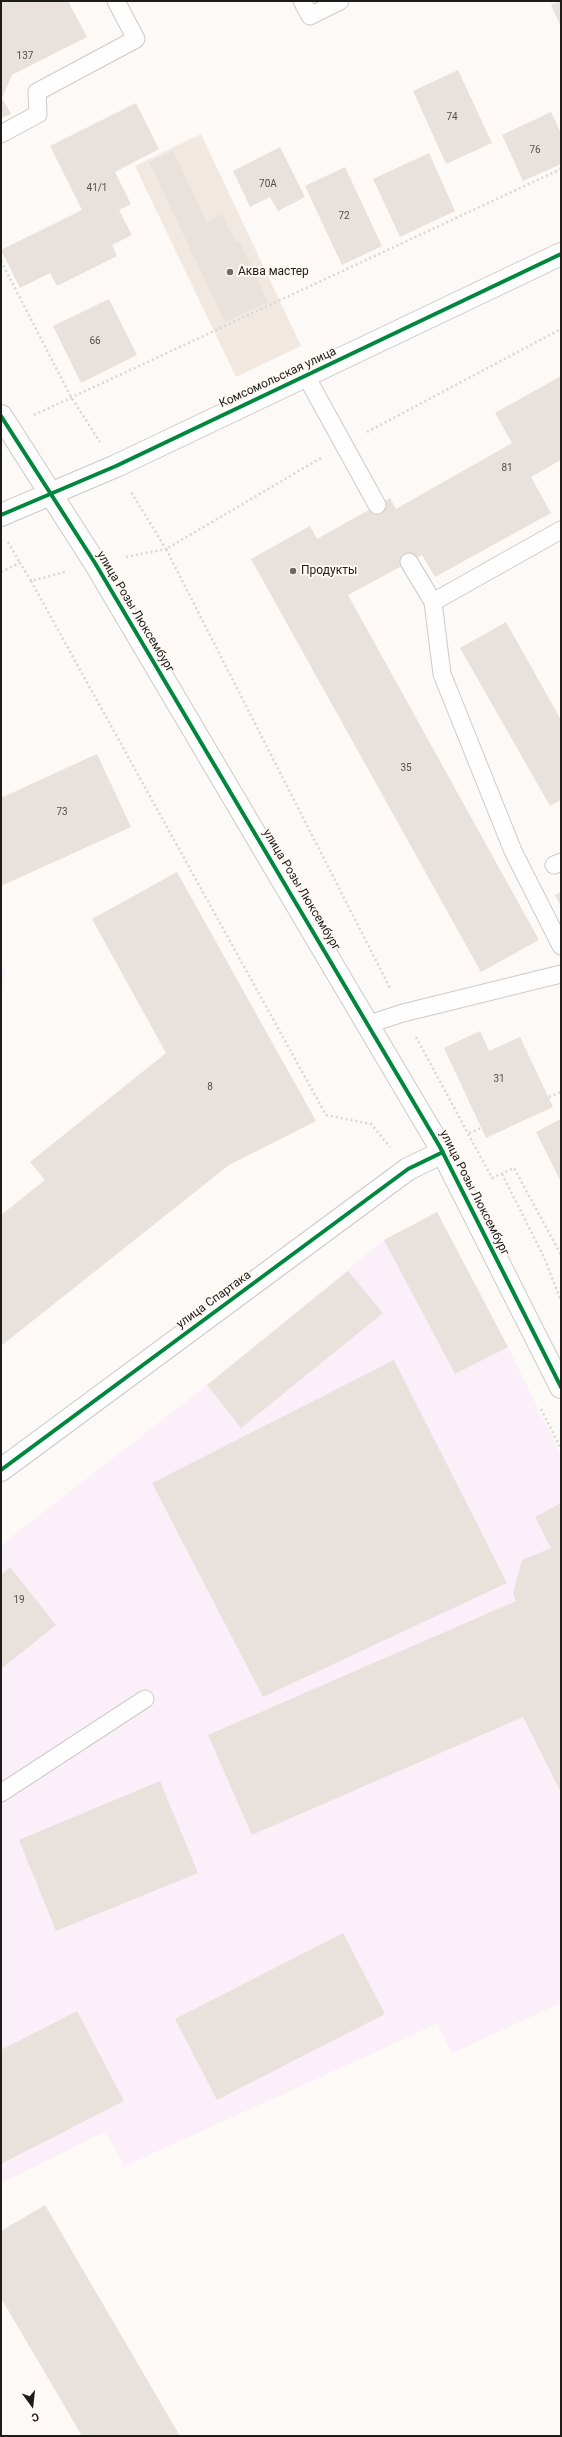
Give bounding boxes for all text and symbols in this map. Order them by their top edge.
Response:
house number: 137 [17,50,33,62]
house number: 74 [446,111,458,123]
house number: 76 [529,144,541,156]
house number: 70А [259,178,277,190]
house number: 41/1 [87,182,107,194]
house number: 72 [338,210,350,222]
place label: Аква мастер [238,265,309,279]
marker: Аква мастер [225,267,235,277]
house number: 66 [89,335,101,347]
street label: Комсомольская улица [217,345,339,411]
house number: 81 [501,462,513,474]
street label: улица Розы Люксембург [93,549,177,675]
place label: Продукты [301,564,357,578]
marker: Продукты [288,566,298,576]
house number: 35 [400,762,412,774]
house number: 73 [56,806,68,818]
street label: улица Розы Люксембург [259,827,343,953]
house number: 31 [493,1073,505,1085]
house number: 8 [207,1081,213,1093]
street label: улица Розы Люксембург [436,1128,512,1258]
street label: улица Спартака [174,1268,254,1332]
house number: 19 [13,1594,25,1606]
north arrow [12,2385,52,2425]
text: С [30,2410,40,2424]

